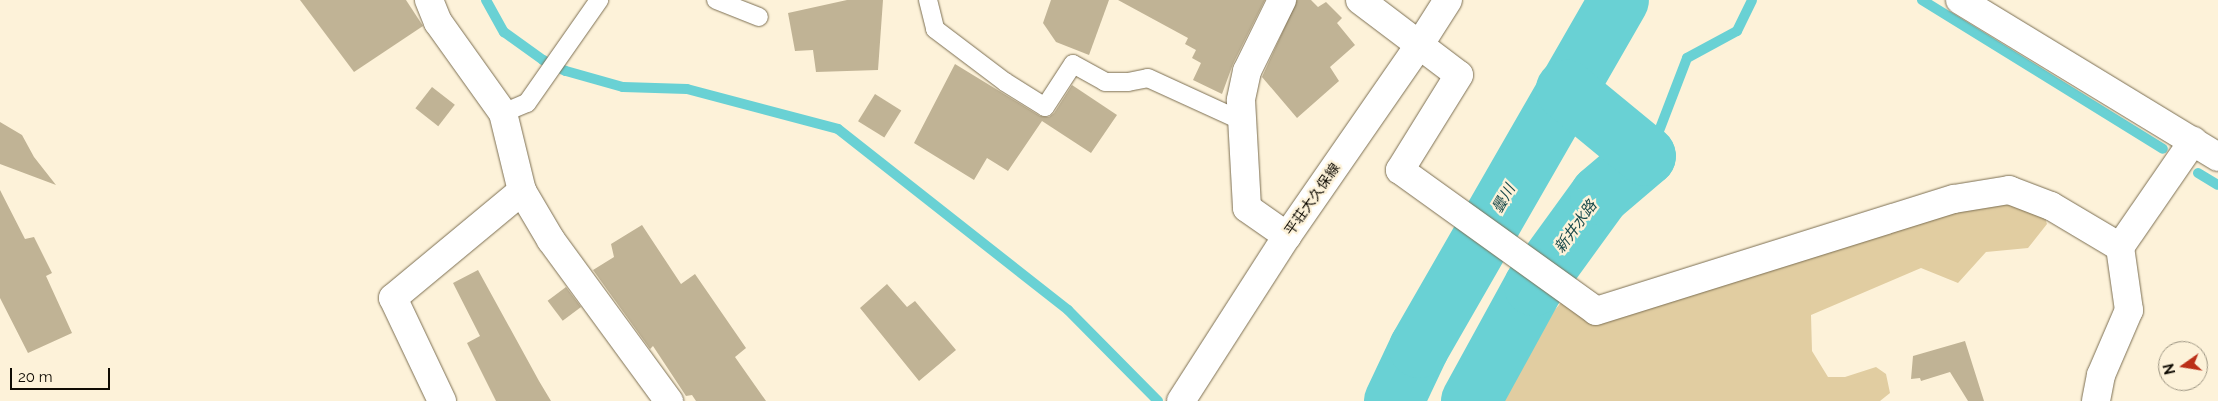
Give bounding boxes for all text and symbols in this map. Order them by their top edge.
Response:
street label: 平荘大久保線 [1281,160,1343,238]
water label: 曇川 [1489,182,1519,216]
water label: 新井水路 [1551,197,1601,257]
north arrow [2158,341,2208,391]
scale bar [12,358,112,390]
text: N [2160,362,2178,376]
text: 20 m [18,368,53,386]

